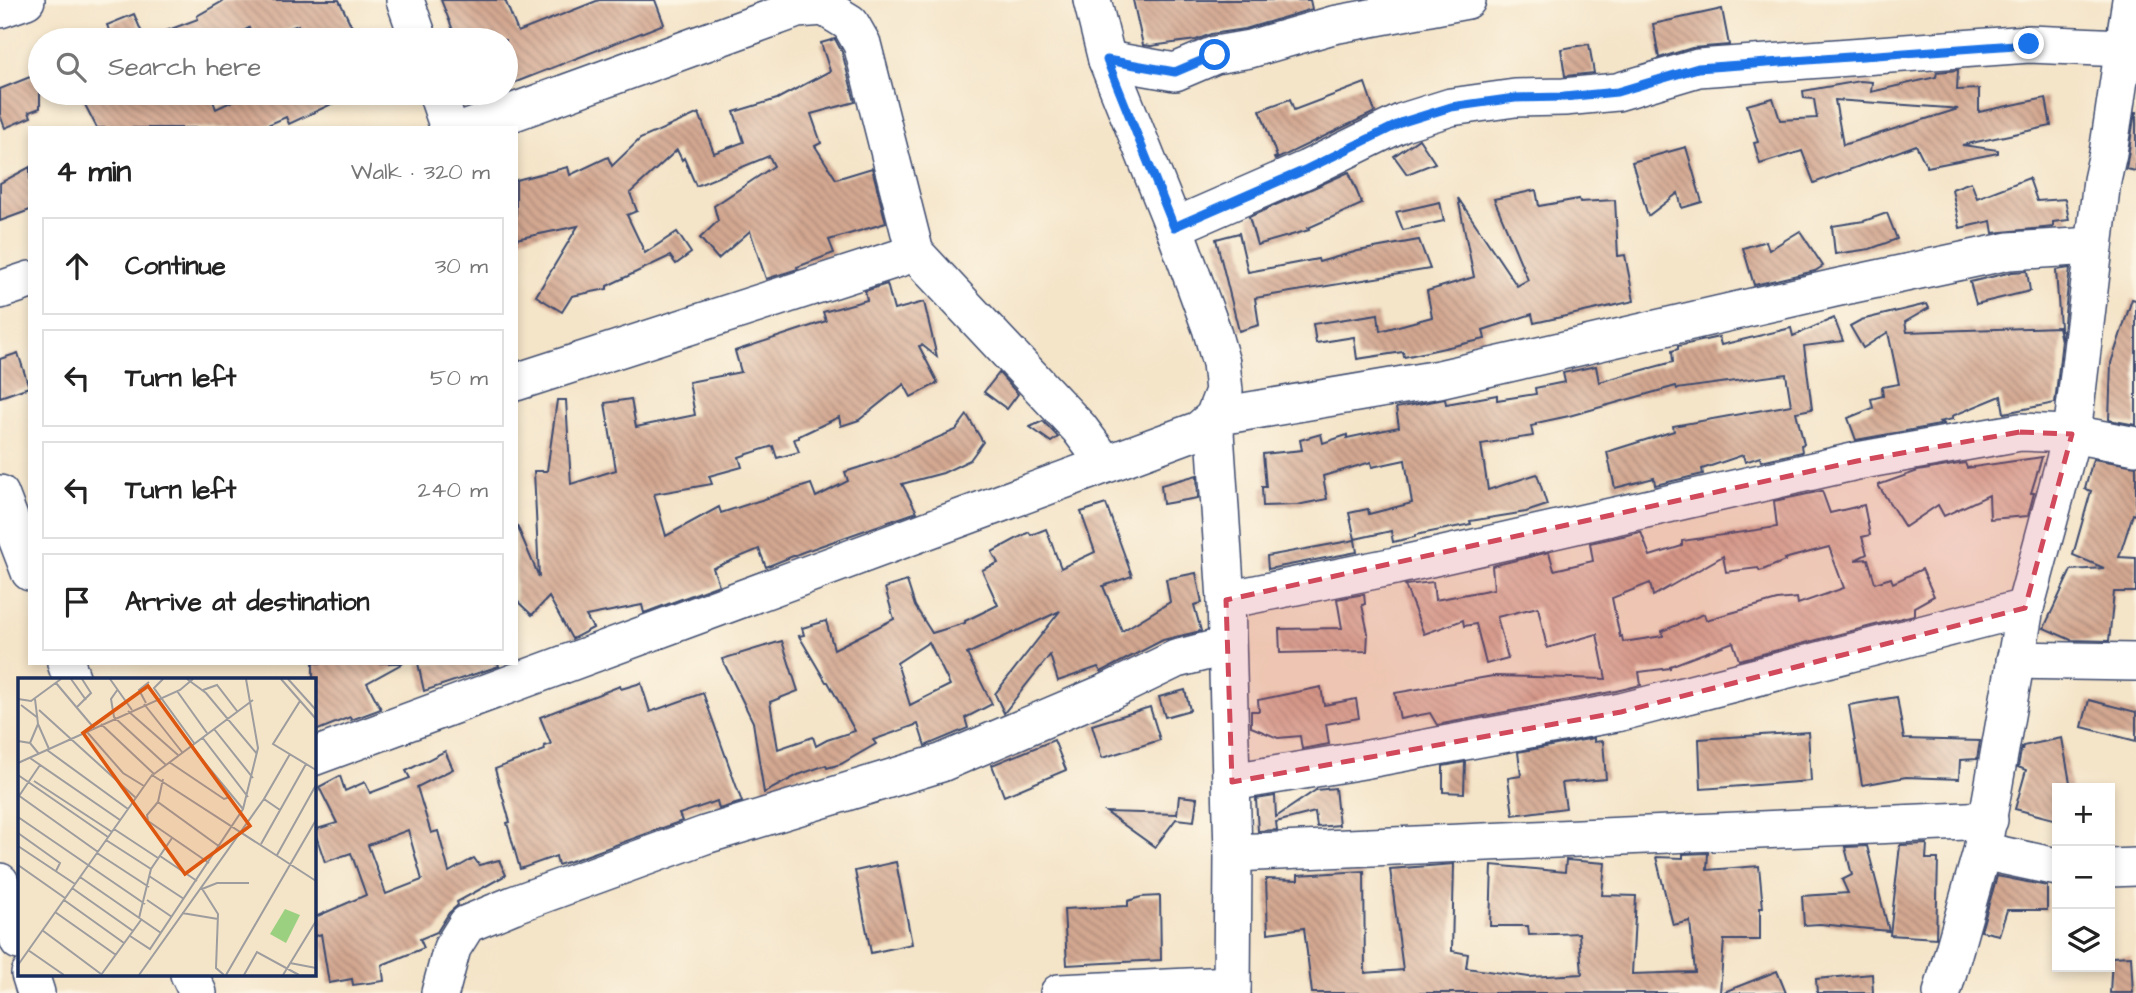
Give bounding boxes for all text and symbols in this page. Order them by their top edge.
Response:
search box [28,28,518,105]
route end [2013,28,2044,59]
route start [1199,39,1230,70]
icon: search [52,48,90,86]
text: Search here [108,49,261,85]
text: 4 min [56,151,131,193]
text: Walk · 320 m [351,156,490,188]
icon: ahead [58,247,96,285]
text: Continue [125,248,226,284]
text: 30 m [435,250,488,282]
icon: left [58,359,96,397]
text: Turn left [125,360,236,396]
text: 50 m [430,362,488,394]
icon: left [58,471,96,509]
text: Turn left [125,472,236,508]
text: 240 m [418,474,488,506]
icon: arrive [58,583,96,621]
text: Arrive at destination [125,584,370,620]
inset map [18,678,315,976]
map controls [2052,783,2115,972]
button: + [2052,783,2115,846]
button: − [2052,846,2115,909]
button: layers [2052,909,2115,972]

